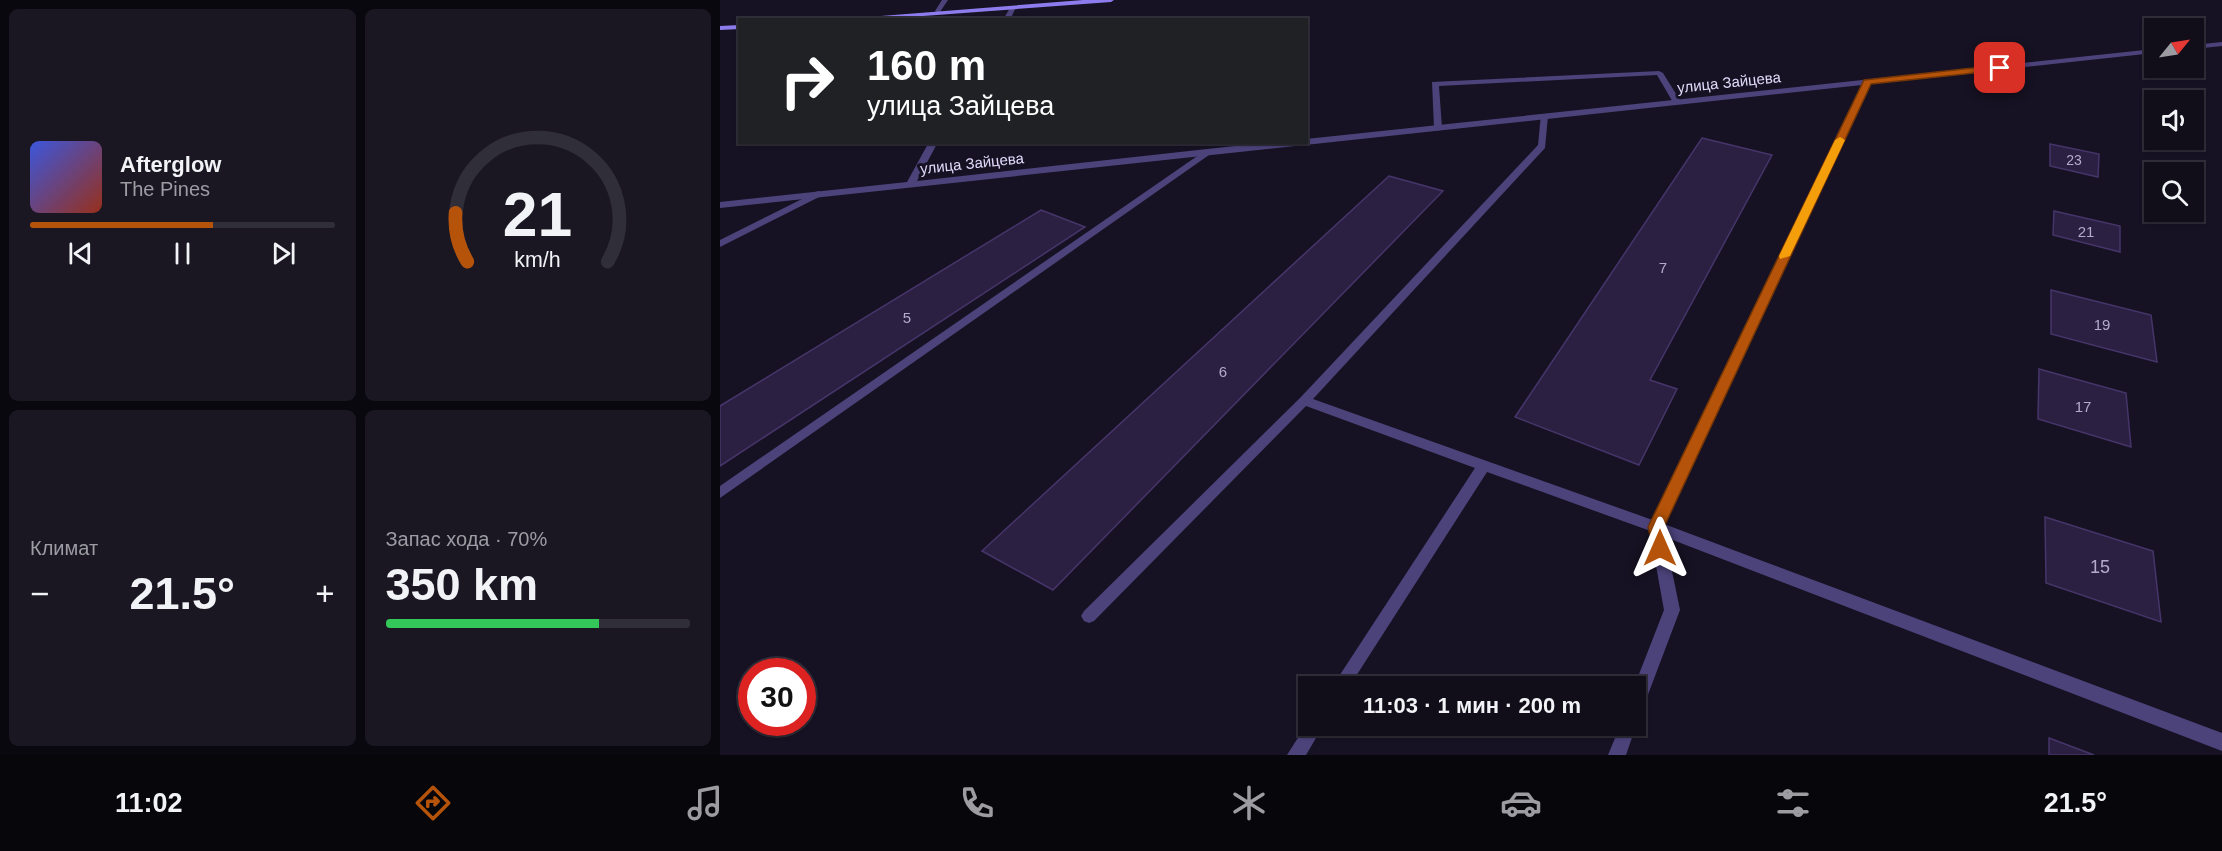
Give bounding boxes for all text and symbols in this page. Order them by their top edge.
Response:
north arrow [2144,18,2204,78]
map controls [2144,18,2204,222]
icon: right [768,42,846,120]
text: 160 m [867,42,986,89]
pin [1974,42,2025,93]
icon: arrive [1983,51,2016,84]
street label: улица Зайцева [1676,68,1782,96]
button: sound [2144,90,2204,150]
text: улица Зайцева [867,91,1054,121]
street label: улица Зайцева [919,149,1025,177]
text: Afterglow [120,152,221,177]
house number: 23 [2066,152,2082,168]
button: search [2144,162,2204,222]
text: The Pines [120,178,210,200]
text: 21 [503,180,572,249]
house number: 21 [2078,223,2094,240]
icon: previous [64,237,97,270]
icon: pause [166,237,199,270]
icon: next [267,237,300,270]
text: km/h [515,249,561,273]
house number: 7 [1659,259,1667,276]
house number: 5 [903,309,911,326]
house number: 19 [2094,316,2110,333]
house number: 6 [1219,363,1227,380]
house number: 17 [2075,398,2091,415]
position arrow [1628,516,1692,580]
text: Запас хода · 70% [386,528,547,550]
text: Климат [30,537,98,559]
house number: 15 [2090,557,2110,577]
text: 350 km [386,559,538,610]
text: 21.5° [129,568,235,619]
text: − [30,575,49,612]
text: + [315,575,335,612]
speed limit sign: 30 [738,658,816,736]
text: 11:03 · 1 мин · 200 m [1363,693,1581,718]
icon: directions [412,782,454,824]
icon: music [684,782,726,824]
icon: phone [956,782,998,824]
icon: climate [1228,782,1270,824]
icon: car [1500,782,1542,824]
icon: filters [1772,782,1814,824]
text: 11:02 [115,788,183,818]
text: 21.5° [2044,788,2107,818]

